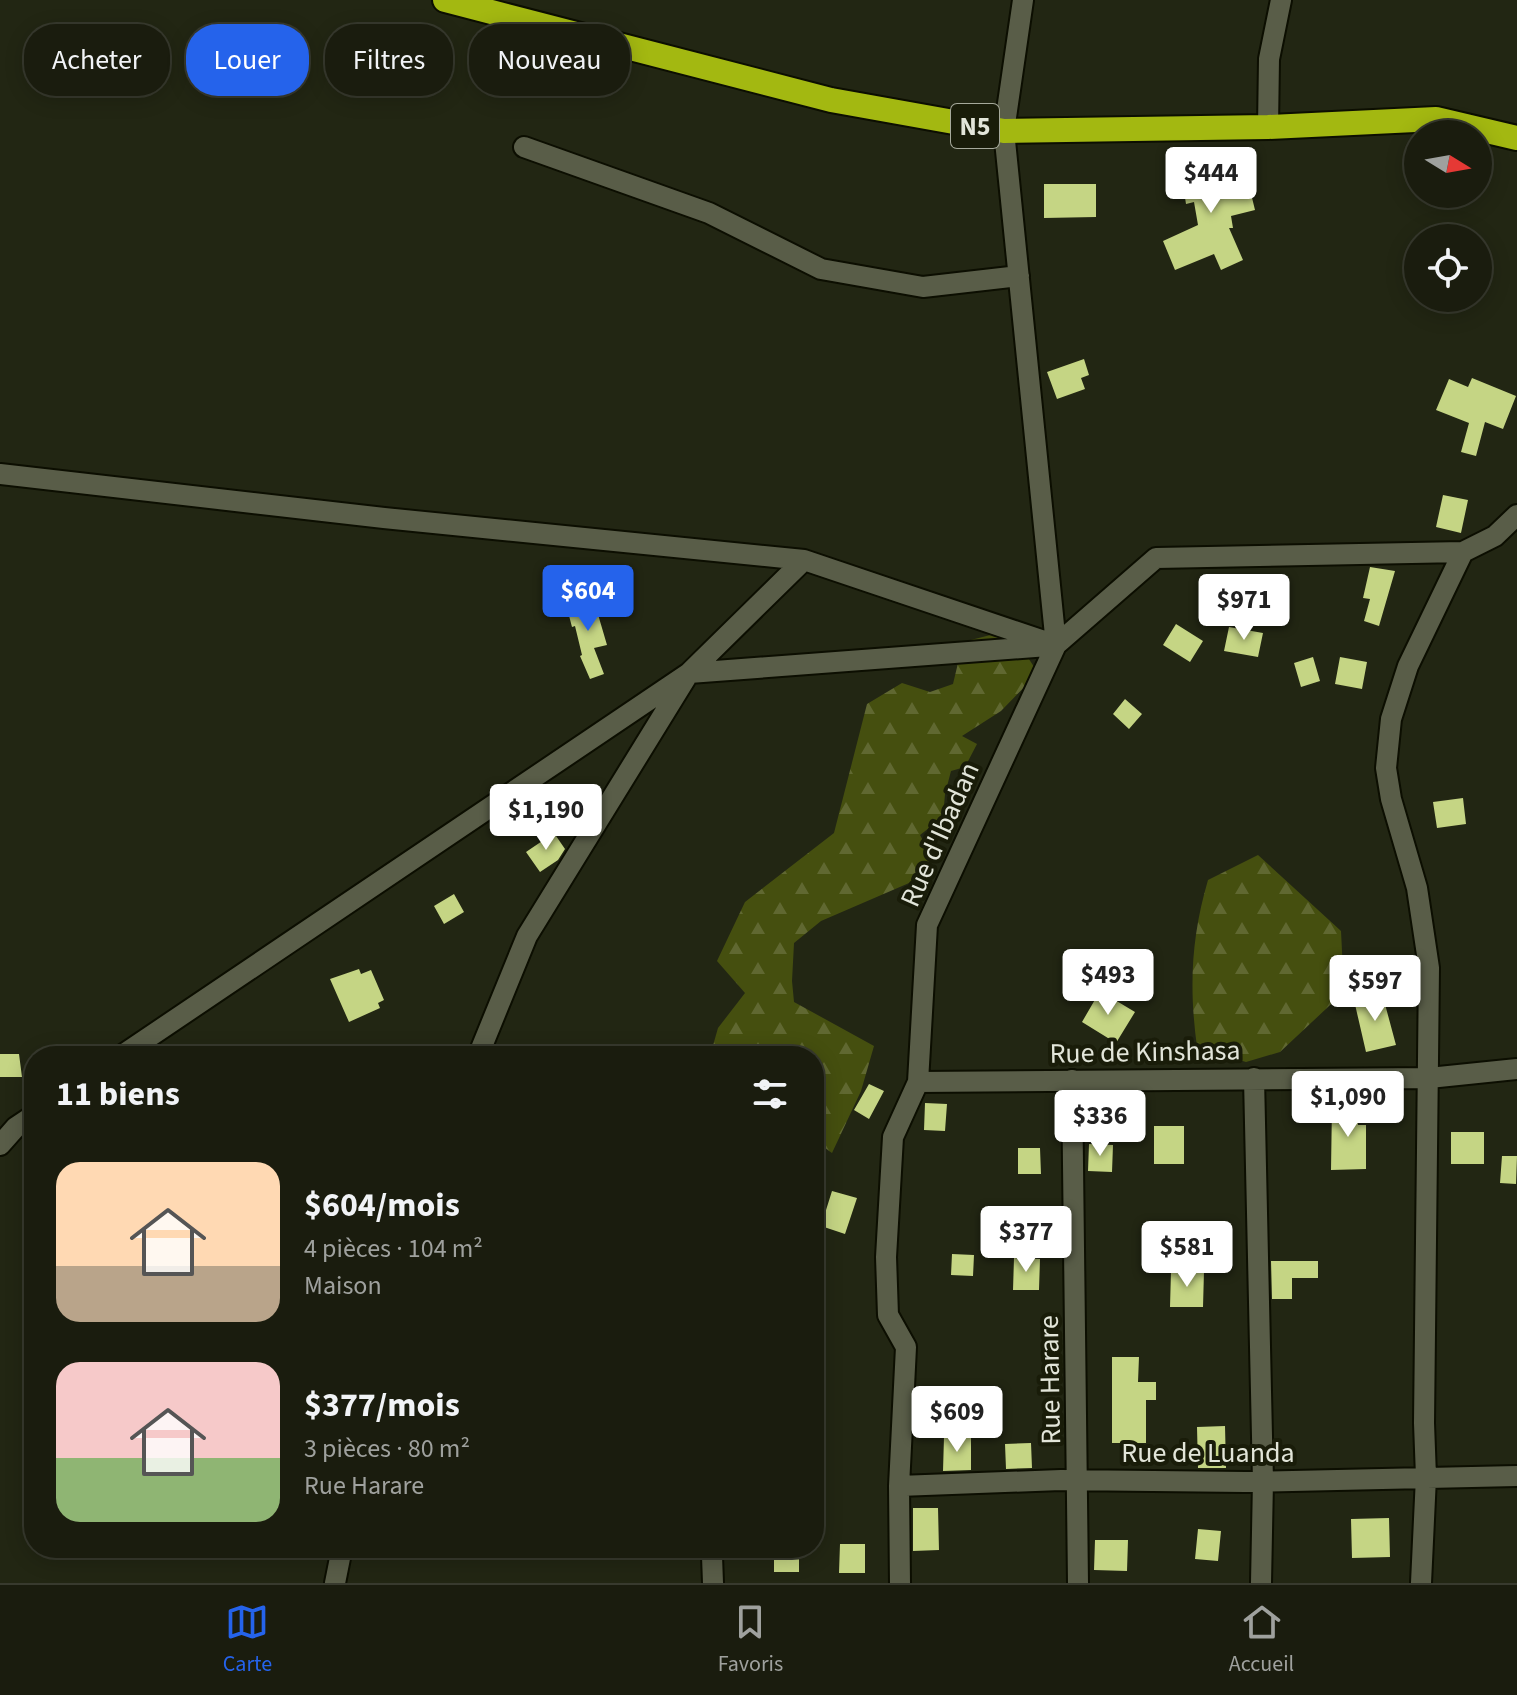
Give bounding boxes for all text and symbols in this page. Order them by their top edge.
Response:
chip: Acheter [24,24,170,96]
chip: Louer [186,24,309,96]
chip: Filtres [325,24,453,96]
chip: Nouveau [469,24,630,96]
road number: N5 [951,104,999,148]
north arrow [1404,120,1492,208]
map controls [1404,120,1492,312]
pin: $444 [1164,147,1258,215]
text: $444 [1184,154,1238,191]
button: locate [1404,224,1492,312]
pin: $604 [541,565,635,633]
text: $604 [561,572,615,609]
pin: $971 [1197,574,1291,642]
text: $971 [1217,581,1271,618]
street label: Rue d'Ibadan [890,756,990,913]
pin: $1,190 [481,784,611,852]
text: $1,190 [508,791,584,828]
pin: $493 [1061,949,1155,1017]
pin: $597 [1328,955,1422,1023]
text: $493 [1081,956,1135,993]
text: $597 [1348,962,1402,999]
street label: Rue de Kinshasa [1049,1030,1241,1074]
text: 11 biens [56,1070,180,1119]
pin: $1,090 [1283,1071,1413,1139]
icon: filters [748,1072,792,1116]
text: $1,090 [1310,1078,1386,1115]
pin: $336 [1053,1090,1147,1158]
text: $336 [1073,1097,1127,1134]
text: $604/mois [304,1181,460,1230]
icon: home [120,1194,216,1290]
pin: $377 [979,1206,1073,1274]
text: $377 [999,1213,1053,1250]
pin: $581 [1140,1221,1234,1289]
text: $581 [1160,1228,1214,1265]
text: 4 pièces · 104 m² [304,1230,483,1267]
text: Maison [304,1267,382,1304]
street label: Rue Harare [1029,1315,1071,1445]
text: $377/mois [304,1381,460,1430]
pin: $609 [910,1386,1004,1454]
text: $609 [930,1393,984,1430]
icon: home [120,1394,216,1490]
text: 3 pièces · 80 m² [304,1430,470,1467]
street label: Rue de Luanda [1121,1433,1295,1473]
text: Rue Harare [304,1467,424,1504]
tab: Carte [223,1600,272,1680]
tab: Favoris [718,1600,783,1680]
tab: Accueil [1229,1600,1294,1680]

